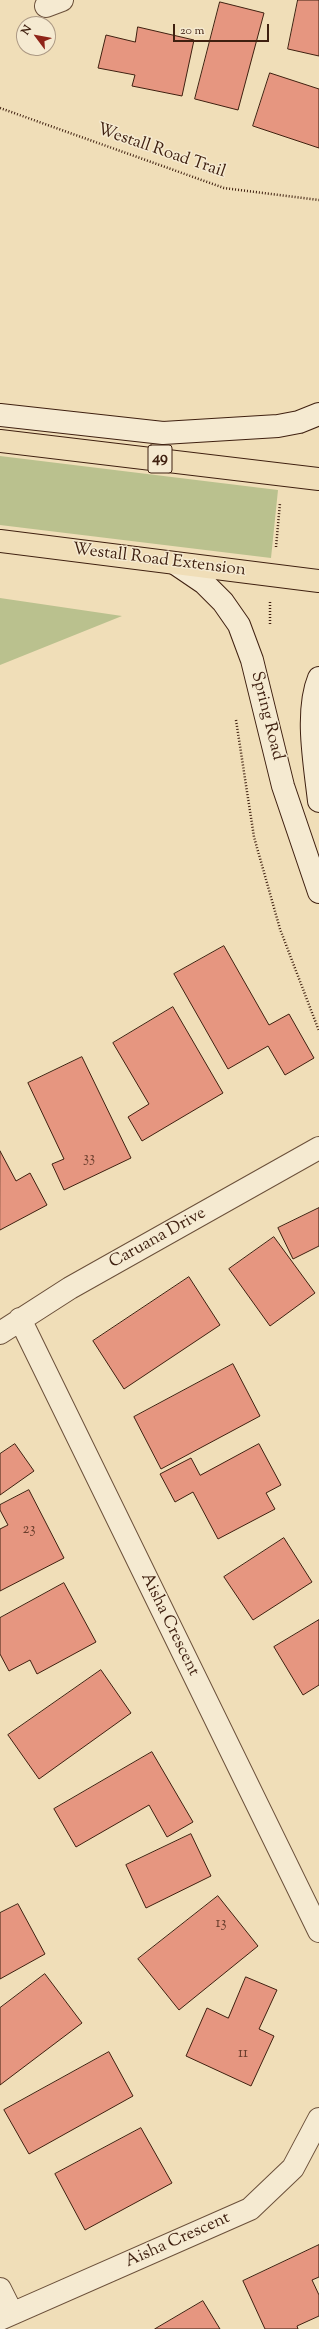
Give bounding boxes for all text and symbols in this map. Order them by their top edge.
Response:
north arrow [16,16,56,56]
scale bar [175,16,271,42]
text: N [18,22,36,38]
text: 20 m [180,22,204,40]
street label: Westall Road Trail [94,120,228,184]
road number: 49 [148,445,172,473]
street label: Westall Road Extension [71,540,247,582]
street label: Spring Road [245,669,287,763]
house number: 33 [83,1150,95,1168]
street label: Caruana Drive [106,1204,210,1274]
house number: 23 [22,1521,36,1539]
street label: Aisha Crescent [135,1570,203,1680]
house number: 13 [215,1915,227,1933]
house number: 11 [238,2045,248,2063]
street label: Aisha Crescent [122,2209,234,2273]

